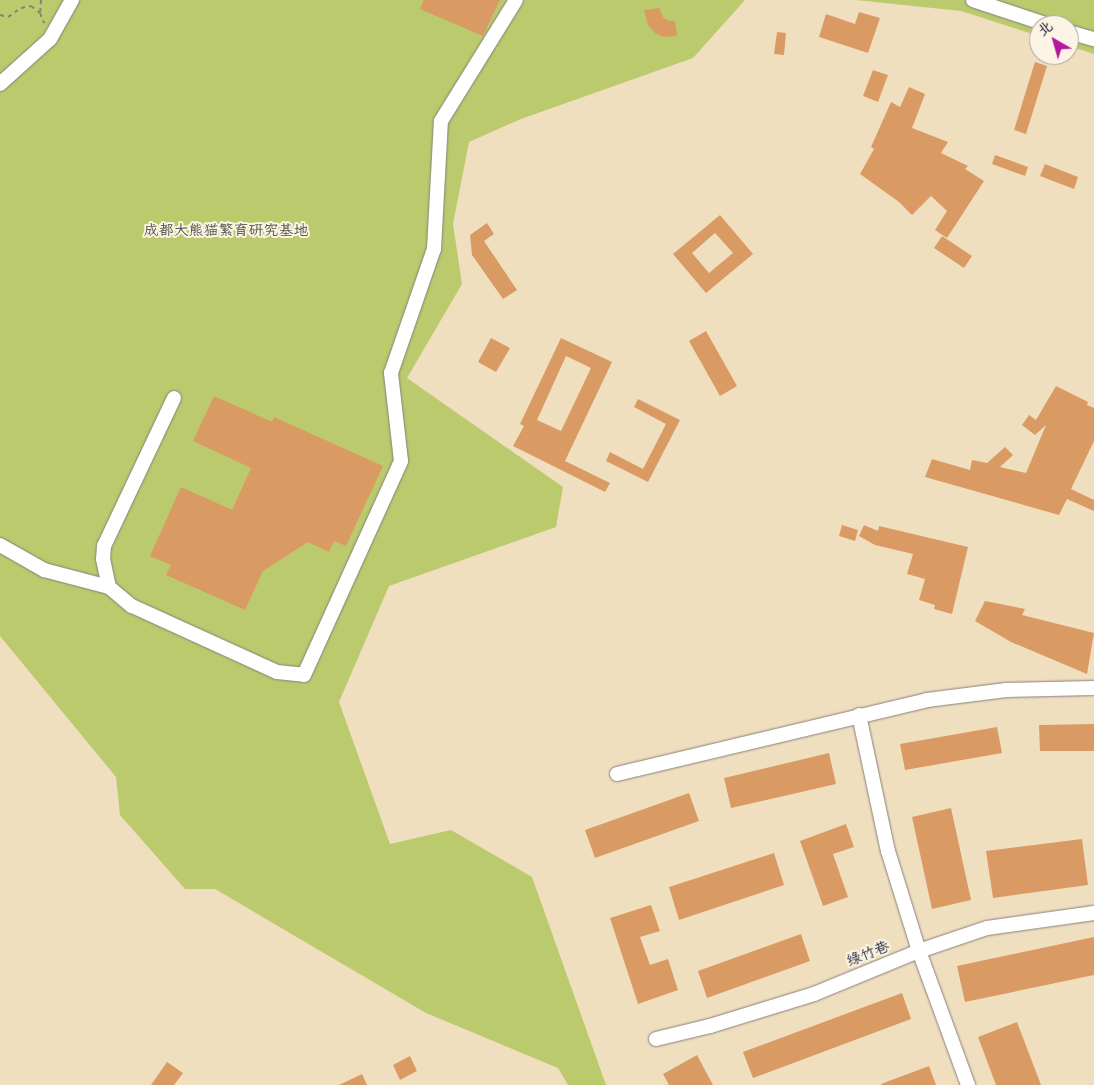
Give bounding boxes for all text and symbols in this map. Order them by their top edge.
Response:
text: 北 [1032,14,1058,43]
north arrow [1029,15,1079,65]
park label: 成都大熊猫繁育研究基地 [144,222,308,240]
street label: 绿竹巷 [844,937,892,971]

